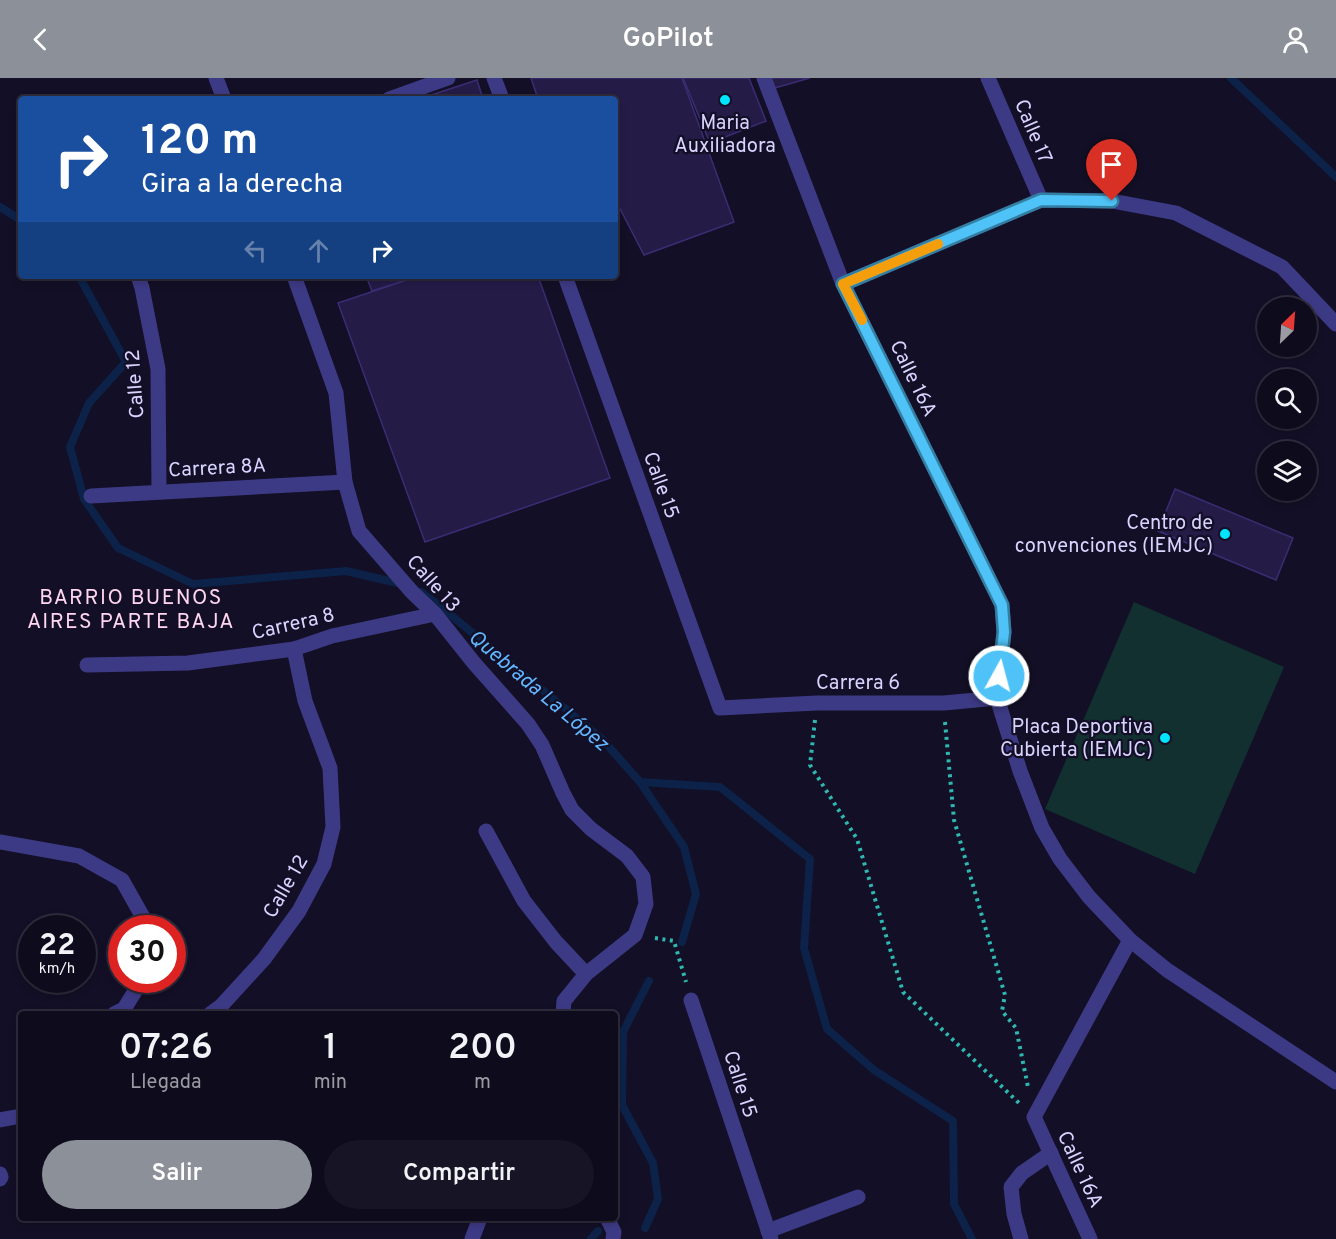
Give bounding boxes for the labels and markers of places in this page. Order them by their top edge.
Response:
marker: Maria Auxiliadora [718,93,732,107]
place label: Maria Auxiliadora [674,111,776,160]
pin [1086,139,1137,201]
place label: Centro de convenciones (IEMJC) [1015,511,1213,560]
marker: Centro de convenciones (IEMJC) [1218,527,1232,541]
place label: Placa Deportiva Cubierta (IEMJC) [1000,715,1153,764]
marker: Placa Deportiva Cubierta (IEMJC) [1158,731,1172,745]

